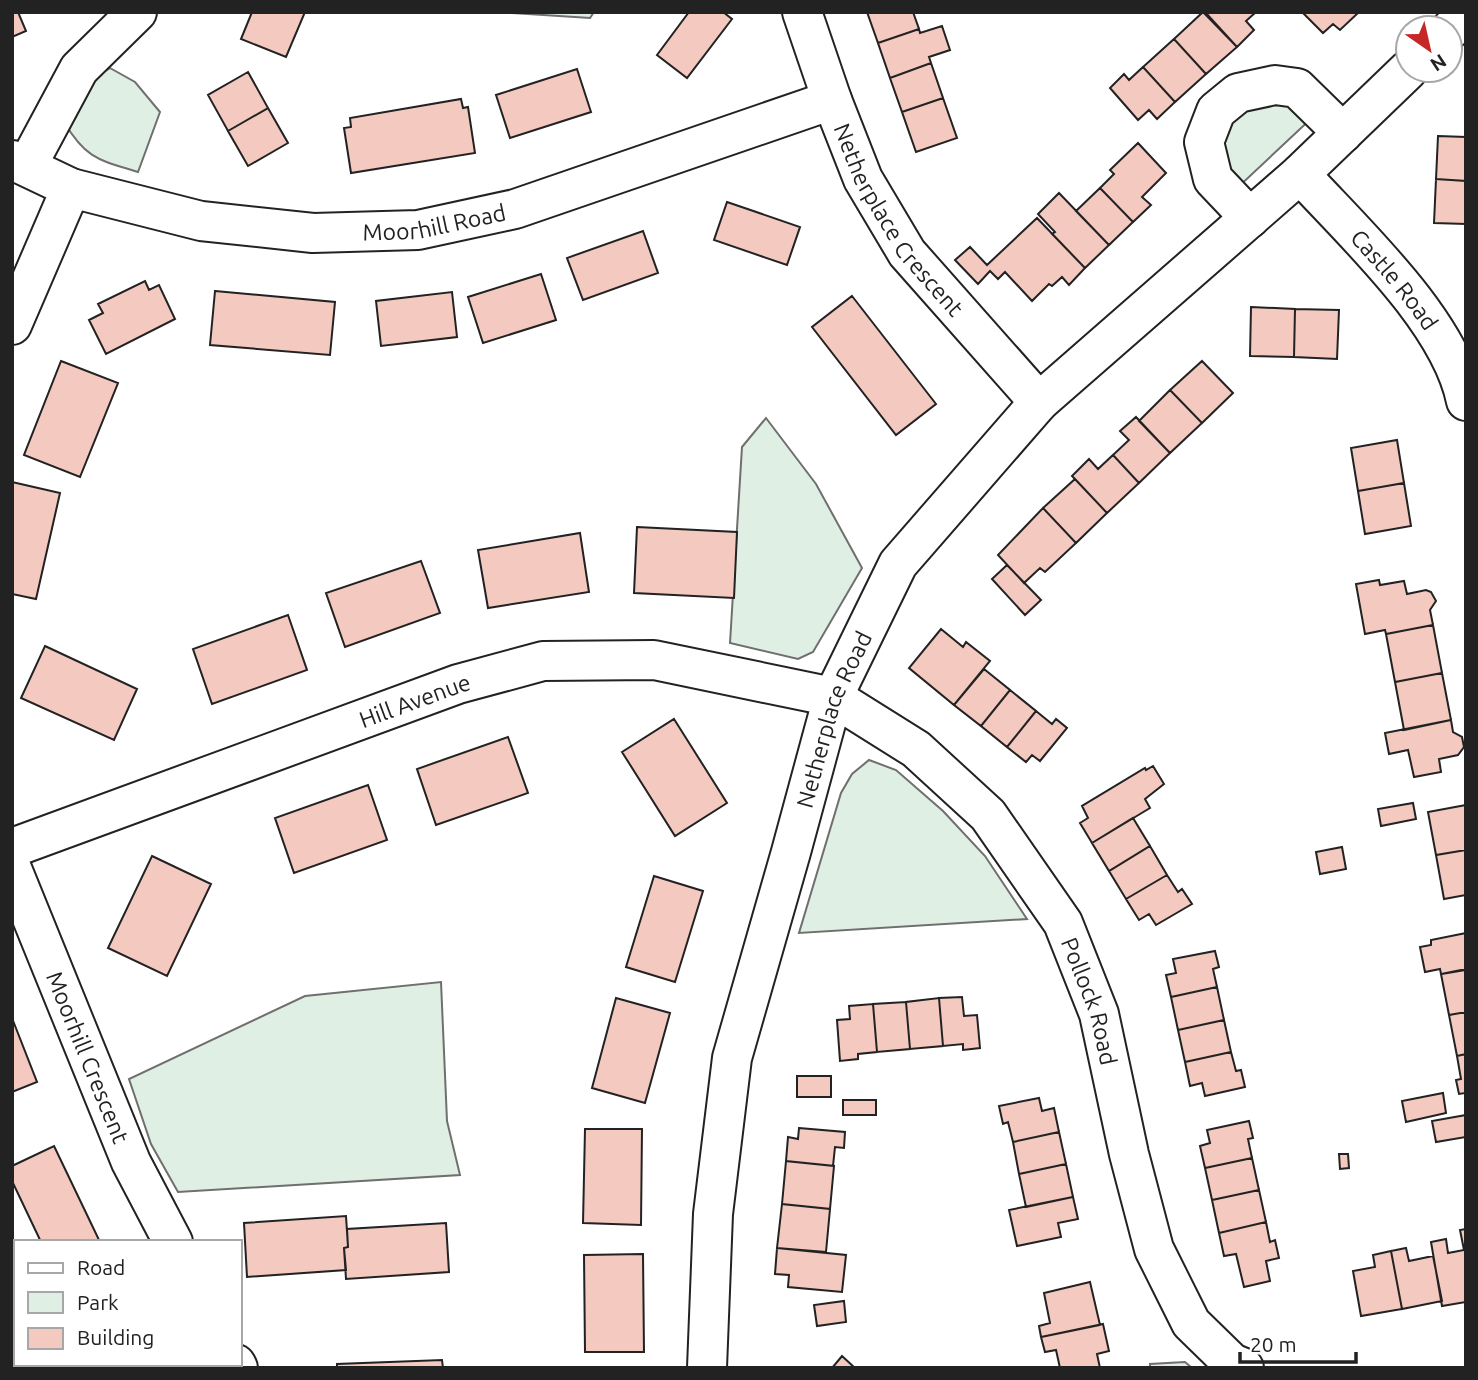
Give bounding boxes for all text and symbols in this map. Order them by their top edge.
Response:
north arrow [1394,14,1464,84]
text: N [1426,50,1451,76]
street label: Netherplace Crescent [830,120,969,320]
street label: Moorhill Road [362,199,508,244]
street label: Castle Road [1346,224,1443,334]
street label: Netherplace Road [791,627,876,810]
street label: Hill Avenue [356,669,473,732]
street label: Pollock Road [1057,934,1122,1067]
street label: Moorhill Crescent [42,968,134,1146]
legend [14,1240,242,1366]
text: Road [77,1255,125,1279]
text: Park [77,1290,119,1314]
scale bar [1240,1320,1356,1364]
text: Building [77,1325,154,1349]
text: 20 m [1250,1332,1297,1356]

